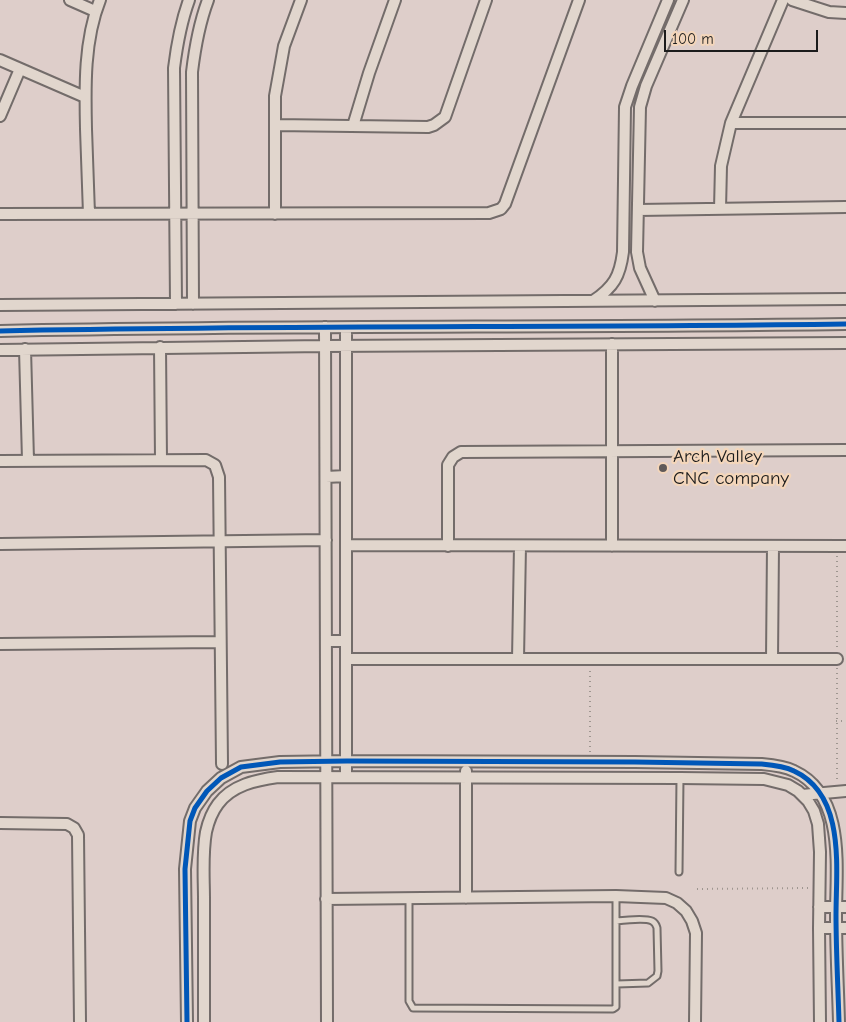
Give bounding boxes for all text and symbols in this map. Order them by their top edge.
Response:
scale bar [666,20,820,52]
text: 100 m [672,30,714,48]
place label: Arch Valley CNC company [673,446,789,490]
marker: Arch Valley CNC company [657,462,669,474]

